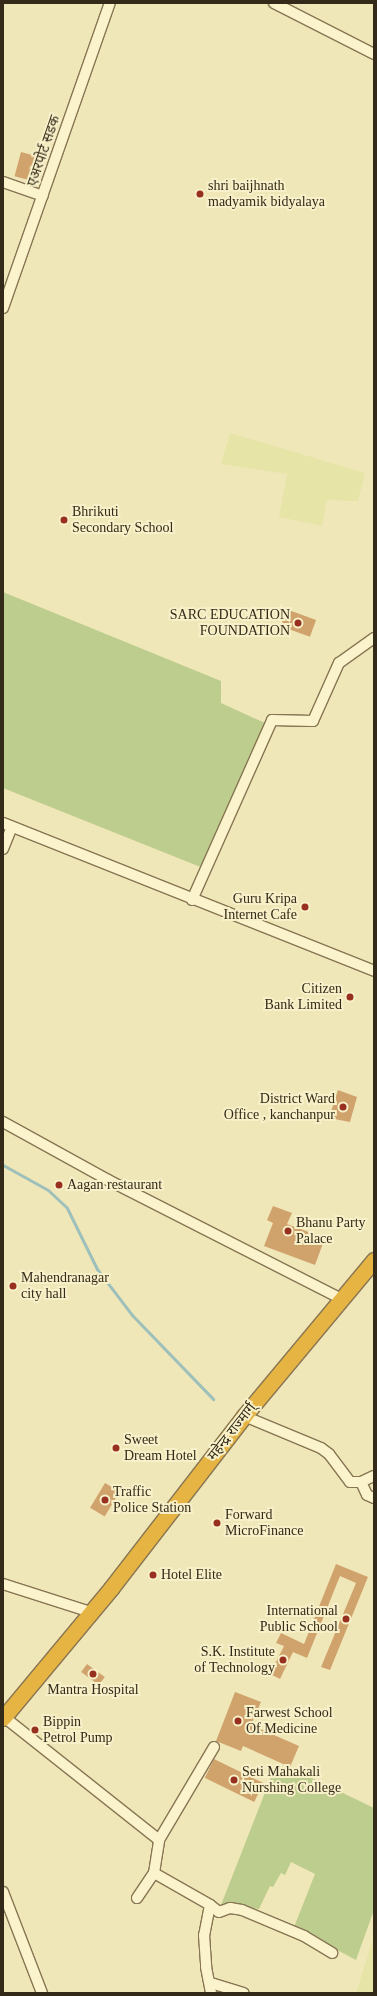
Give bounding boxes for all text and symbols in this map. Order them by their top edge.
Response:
street label: एअरपोर्ट सडक [24,113,64,189]
place label: shri baijhnath madyamik bidyalaya [208,178,325,210]
marker: shri baijhnath madyamik bidyalaya [195,189,205,199]
place label: Bhrikuti Secondary School [72,504,173,536]
marker: Bhrikuti Secondary School [59,515,69,525]
place label: SARC EDUCATION FOUNDATION [170,607,290,640]
marker: SARC EDUCATION FOUNDATION [293,618,303,628]
place label: Guru Kripa Internet Cafe [224,891,297,924]
marker: Guru Kripa Internet Cafe [300,902,310,912]
place label: Citizen Bank Limited [265,981,342,1014]
marker: Citizen Bank Limited [345,992,355,1002]
place label: District Ward Office , kanchanpur [224,1091,335,1124]
marker: District Ward Office , kanchanpur [338,1102,348,1112]
place label: Aagan restaurant [67,1177,162,1193]
marker: Aagan restaurant [54,1180,64,1190]
place label: Bhanu Party Palace [296,1215,366,1248]
marker: Bhanu Party Palace [283,1226,293,1236]
place label: Mahendranagar city hall [21,1270,109,1302]
marker: Mahendranagar city hall [8,1281,18,1291]
street label: महेन्द्र राज्मार्ग् [204,1400,260,1464]
place label: Sweet Dream Hotel [124,1432,197,1464]
marker: Sweet Dream Hotel [111,1443,121,1453]
place label: Traffic Police Station [113,1484,191,1516]
marker: Traffic Police Station [100,1495,110,1505]
place label: Forward MicroFinance [225,1507,304,1540]
marker: Forward MicroFinance [212,1518,222,1528]
place label: Hotel Elite [161,1567,222,1583]
marker: Hotel Elite [148,1570,158,1580]
place label: International Public School [260,1603,338,1636]
marker: International Public School [341,1614,351,1624]
place label: S.K. Institute of Technology [194,1644,275,1676]
marker: S.K. Institute of Technology [278,1655,288,1665]
marker: Mantra Hospital [87,1668,99,1680]
place label: Mantra Hospital [47,1682,139,1698]
place label: Farwest School Of Medicine [246,1705,333,1738]
place label: Bippin Petrol Pump [43,1714,113,1746]
marker: Farwest School Of Medicine [233,1716,243,1726]
marker: Bippin Petrol Pump [30,1725,40,1735]
place label: Seti Mahakali Nurshing College [242,1764,341,1796]
marker: Seti Mahakali Nurshing College [229,1775,239,1785]

